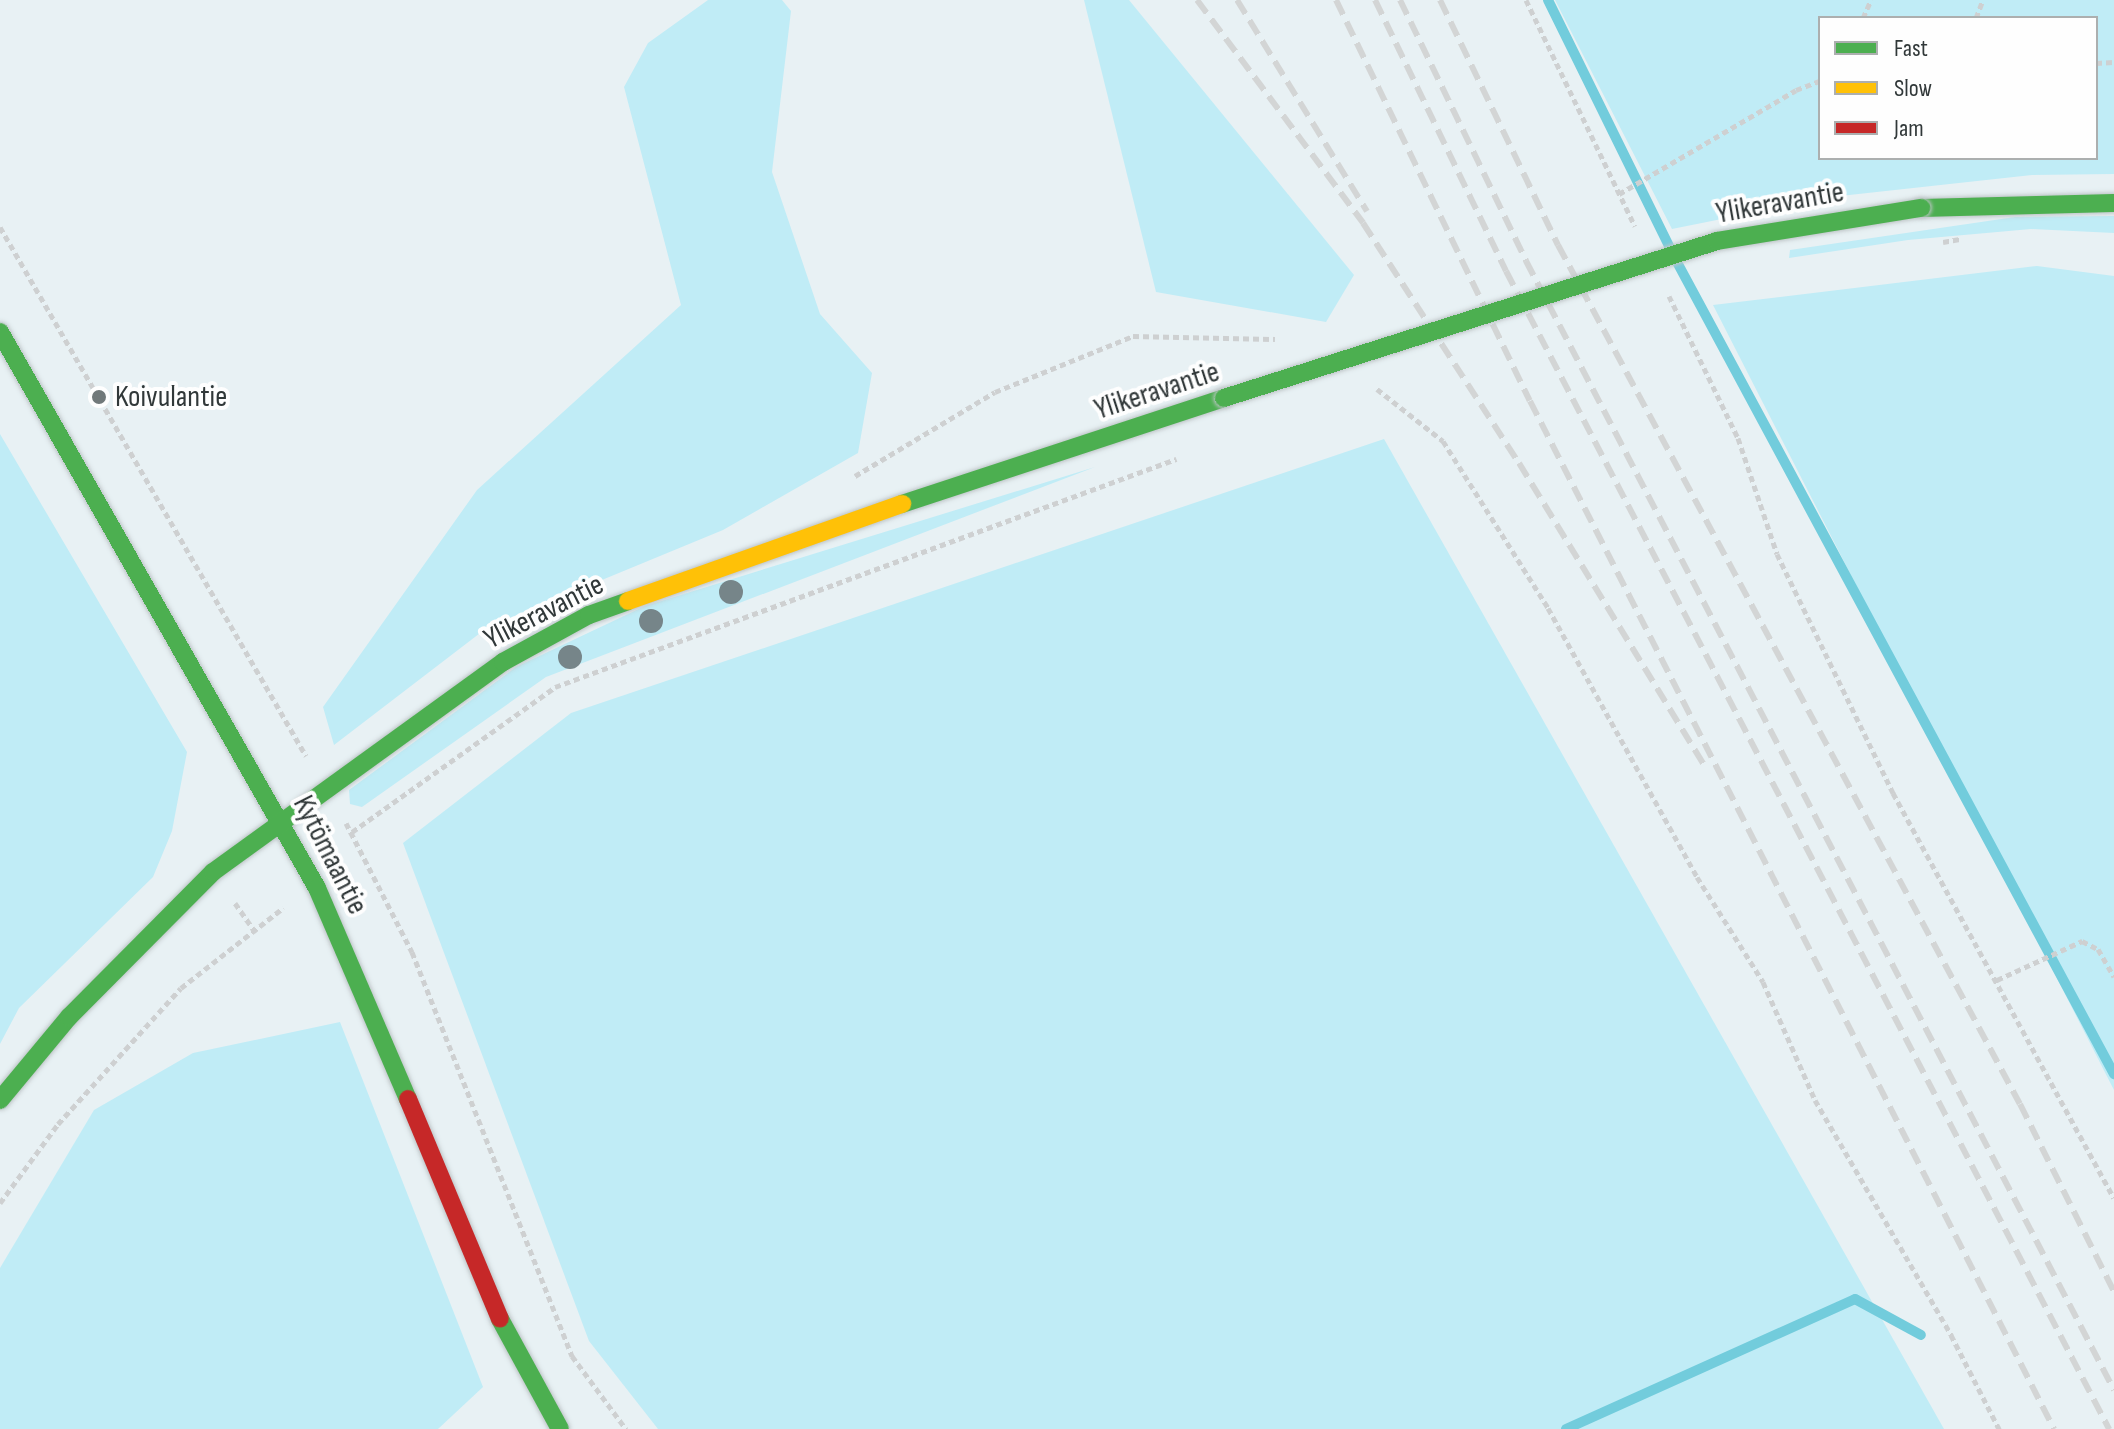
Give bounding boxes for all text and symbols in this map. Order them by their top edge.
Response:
legend [1818,16,2098,160]
text: Fast [1894,34,1928,63]
text: Slow [1894,74,1932,103]
text: Jam [1894,114,1924,143]
street label: Ylikeravantie [1713,174,1847,232]
street label: Ylikeravantie [1090,354,1224,428]
place label: Koivulantie [115,379,227,415]
marker: Koivulantie [90,388,108,406]
street label: Ylikeravantie [478,567,610,657]
street label: Kytömaantie [285,790,375,920]

